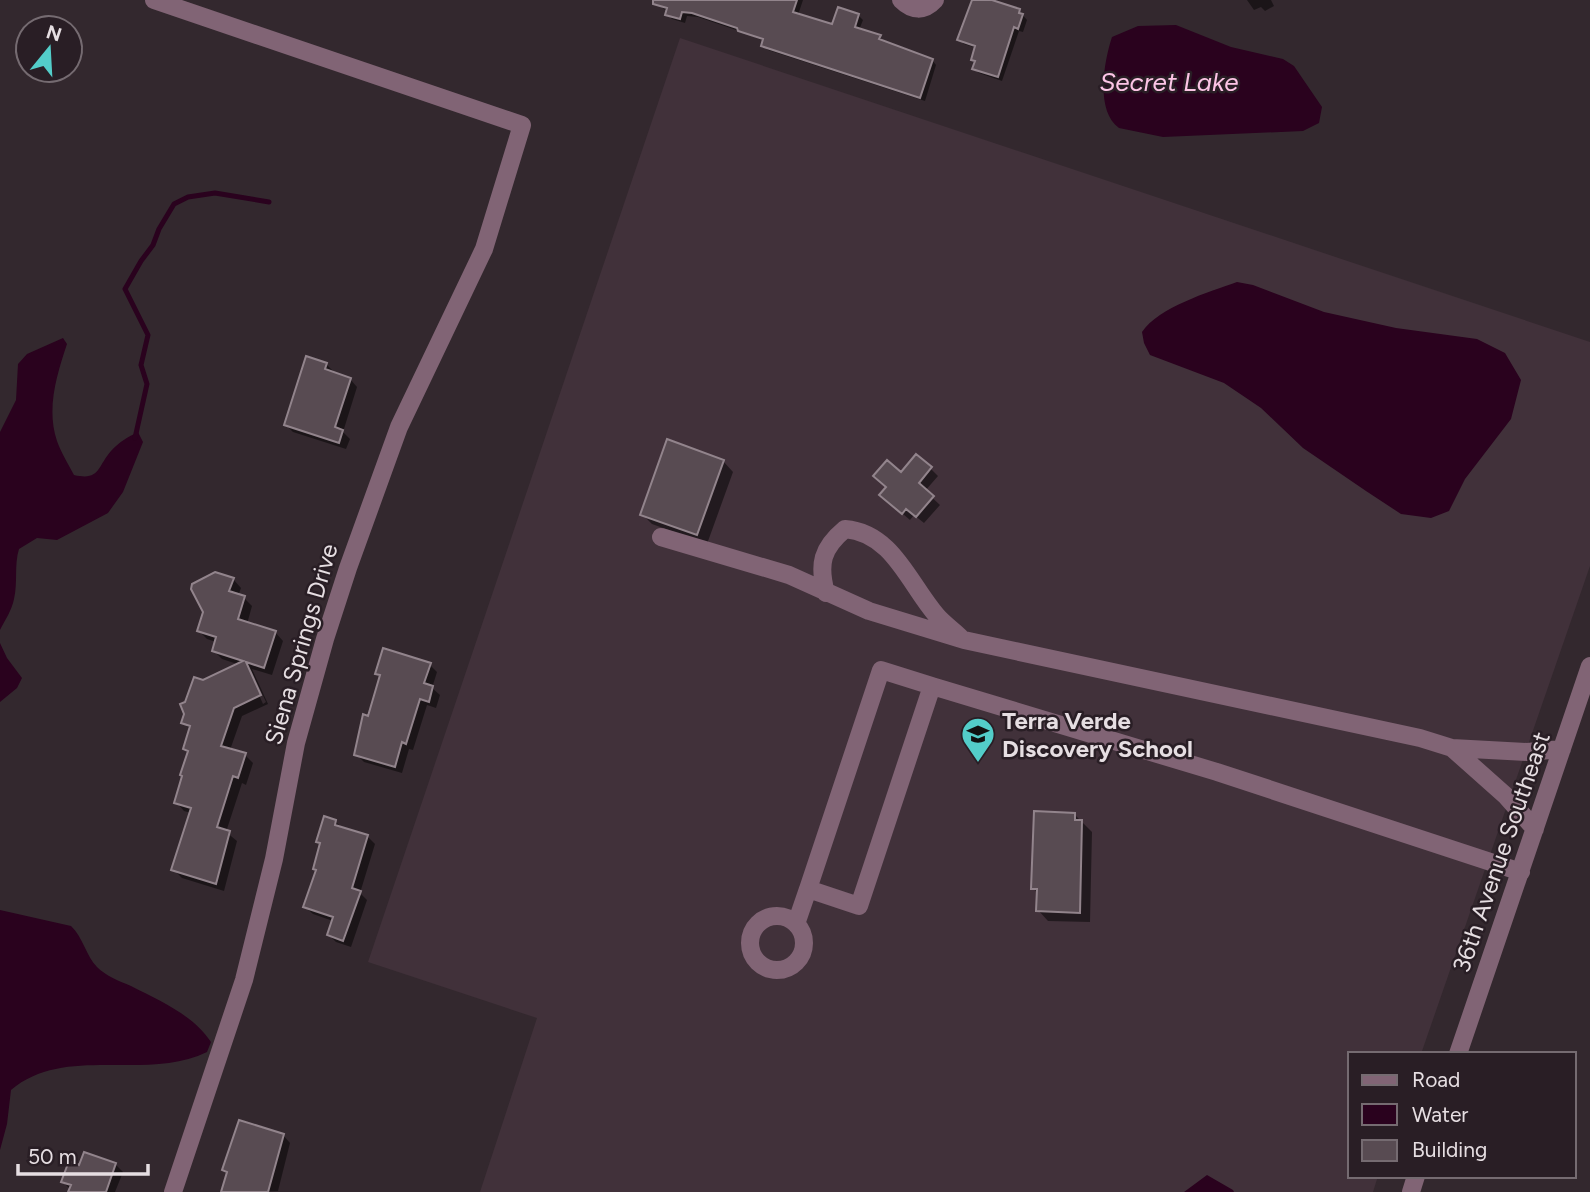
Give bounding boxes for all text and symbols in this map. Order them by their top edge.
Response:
north arrow [14,14,84,84]
text: N [44,20,65,47]
water label: Secret Lake [1099,66,1239,98]
street label: Siena Springs Drive [258,540,344,748]
place label: Terra Verde Discovery School [1002,706,1193,763]
school or university icon: Terra Verde Discovery School [959,715,997,764]
street label: 36th Avenue Southeast [1446,728,1556,976]
legend [1348,1052,1576,1178]
text: Road [1412,1067,1460,1092]
text: Water [1412,1102,1468,1127]
scale bar [18,1132,147,1176]
text: Building [1412,1137,1487,1162]
text: 50 m [28,1144,77,1169]

